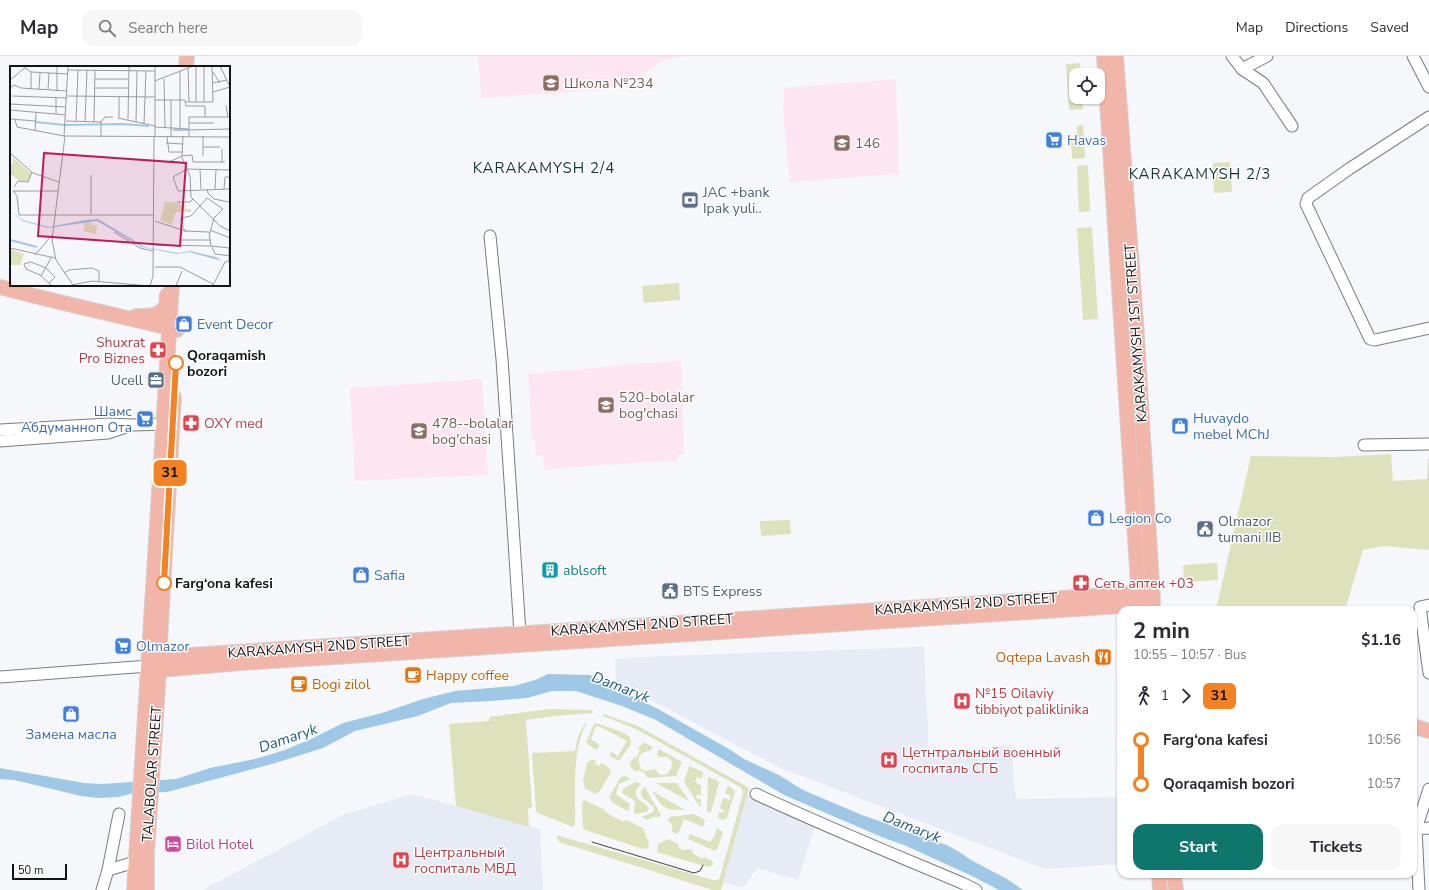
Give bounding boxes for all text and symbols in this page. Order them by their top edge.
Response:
search box [82,10,362,46]
text: Map [20,15,58,41]
icon: search [96,17,118,39]
text: Search here [128,18,208,38]
text: Map [1236,18,1263,37]
text: Directions [1285,18,1348,37]
text: Saved [1370,18,1409,37]
inset map [10,66,230,286]
map controls [1069,68,1105,104]
button: locate [1069,68,1105,104]
school or university icon: Школа №234 [541,73,561,93]
place label: Школа №234 [564,74,653,93]
supermarket icon: Havas [1044,130,1064,150]
place label: Havas [1067,131,1106,150]
school or university icon: 146 [832,133,852,153]
place label: 146 [855,134,880,153]
district label: KARAKAMYSH 2/4 [473,158,615,178]
district label: KARAKAMYSH 2/3 [1129,164,1271,184]
place label: JAC +bank Ipak yuli.. [702,183,771,218]
bank icon: JAC +bank Ipak yuli.. [680,190,700,210]
street label: KARAKAMYSH 1ST STREET [1120,242,1152,423]
shop icon: Event Decor [174,314,194,334]
place label: Event Decor [197,315,273,334]
place label: Shuxrat Pro Biznes [79,333,145,368]
pharmacy icon: Shuxrat Pro Biznes [148,340,168,360]
place label: Qoraqamish bozori [187,346,266,381]
marker: Qoraqamish bozori [168,355,184,371]
office icon: Ucell [146,370,166,390]
place label: Ucell [111,371,144,390]
place label: 520-bolalar bog'chasi [619,388,694,423]
school or university icon: 520-bolalar bog'chasi [596,395,616,415]
place label: Шамс Абдуманноп Ота [21,402,132,437]
supermarket icon: Шамс Абдуманноп Ота [135,409,155,429]
place label: Huvaydo mebel MChJ [1193,409,1270,444]
pharmacy icon: OXY med [181,413,201,433]
place label: OXY med [204,414,263,433]
place label: 478--bolalar bog'chasi [432,414,513,449]
shop icon: Huvaydo mebel MChJ [1170,416,1190,436]
school or university icon: 478--bolalar bog'chasi [409,421,429,441]
line badge: 31 [152,460,188,486]
text: 31 [162,463,178,482]
shop icon: Legion Co [1086,508,1106,528]
place label: Legion Co [1109,509,1172,528]
place label: Olmazor tumani IIB [1218,512,1282,547]
public building icon: Olmazor tumani IIB [1195,519,1215,539]
building icon: ablsoft [540,560,560,580]
place label: ablsoft [563,561,606,580]
shop icon: Safia [351,565,371,585]
place label: Safia [374,566,405,585]
pharmacy icon: Сеть аптек +03 [1071,573,1091,593]
place label: Farg‘ona kafesi [175,574,273,593]
place label: Сеть аптек +03 [1094,574,1194,593]
marker: Farg‘ona kafesi [156,575,172,591]
public building icon: BTS Express [660,581,680,601]
place label: BTS Express [683,582,762,601]
street label: KARAKAMYSH 2ND STREET [874,588,1058,620]
street label: KARAKAMYSH 2ND STREET [550,609,734,641]
text: 2 min [1133,616,1190,646]
text: $1.16 [1361,630,1401,650]
street label: KARAKAMYSH 2ND STREET [227,631,411,663]
supermarket icon: Olmazor [113,636,133,656]
place label: Olmazor [136,637,189,656]
text: 10:55 – 10:57 · Bus [1133,646,1247,664]
restaurant icon: Oqtepa Lavash [1093,647,1113,667]
place label: Oqtepa Lavash [996,648,1090,667]
cafe icon: Happy coffee [403,665,423,685]
place label: Happy coffee [426,666,509,685]
water label: Damaryk [589,667,653,707]
cafe icon: Bogi zilol [289,674,309,694]
place label: Bogi zilol [312,675,371,694]
place label: №15 Oilaviy tibbiyot paliklinika [975,684,1089,719]
icon: walk [1133,685,1155,707]
icon: forward [1175,685,1197,707]
text: 31 [1211,686,1228,705]
text: 1 [1161,687,1169,705]
hospital icon: №15 Oilaviy tibbiyot paliklinika [952,691,972,711]
shop icon: Замена масла [61,704,81,724]
street label: TALABOLAR STREET [138,705,166,843]
water label: Damaryk [256,718,321,757]
place label: Замена масла [25,725,117,744]
text: Farg‘ona kafesi [1163,730,1268,750]
text: 10:56 [1367,731,1401,749]
place label: Цетнтральный военный госпиталь СГБ [902,743,1061,778]
hospital icon: Цетнтральный военный госпиталь СГБ [879,750,899,770]
text: Qoraqamish bozori [1163,774,1295,794]
text: 10:57 [1367,775,1401,793]
water label: Damaryk [880,806,944,848]
button: Start [1133,824,1263,870]
button: Tickets [1271,824,1401,870]
hotel icon: Bilol Hotel [163,834,183,854]
place label: Bilol Hotel [186,835,254,854]
place label: Центральный госпиталь МВД [414,843,516,878]
hospital icon: Центральный госпиталь МВД [391,850,411,870]
scale bar [12,862,67,881]
text: 50 m [18,863,43,878]

